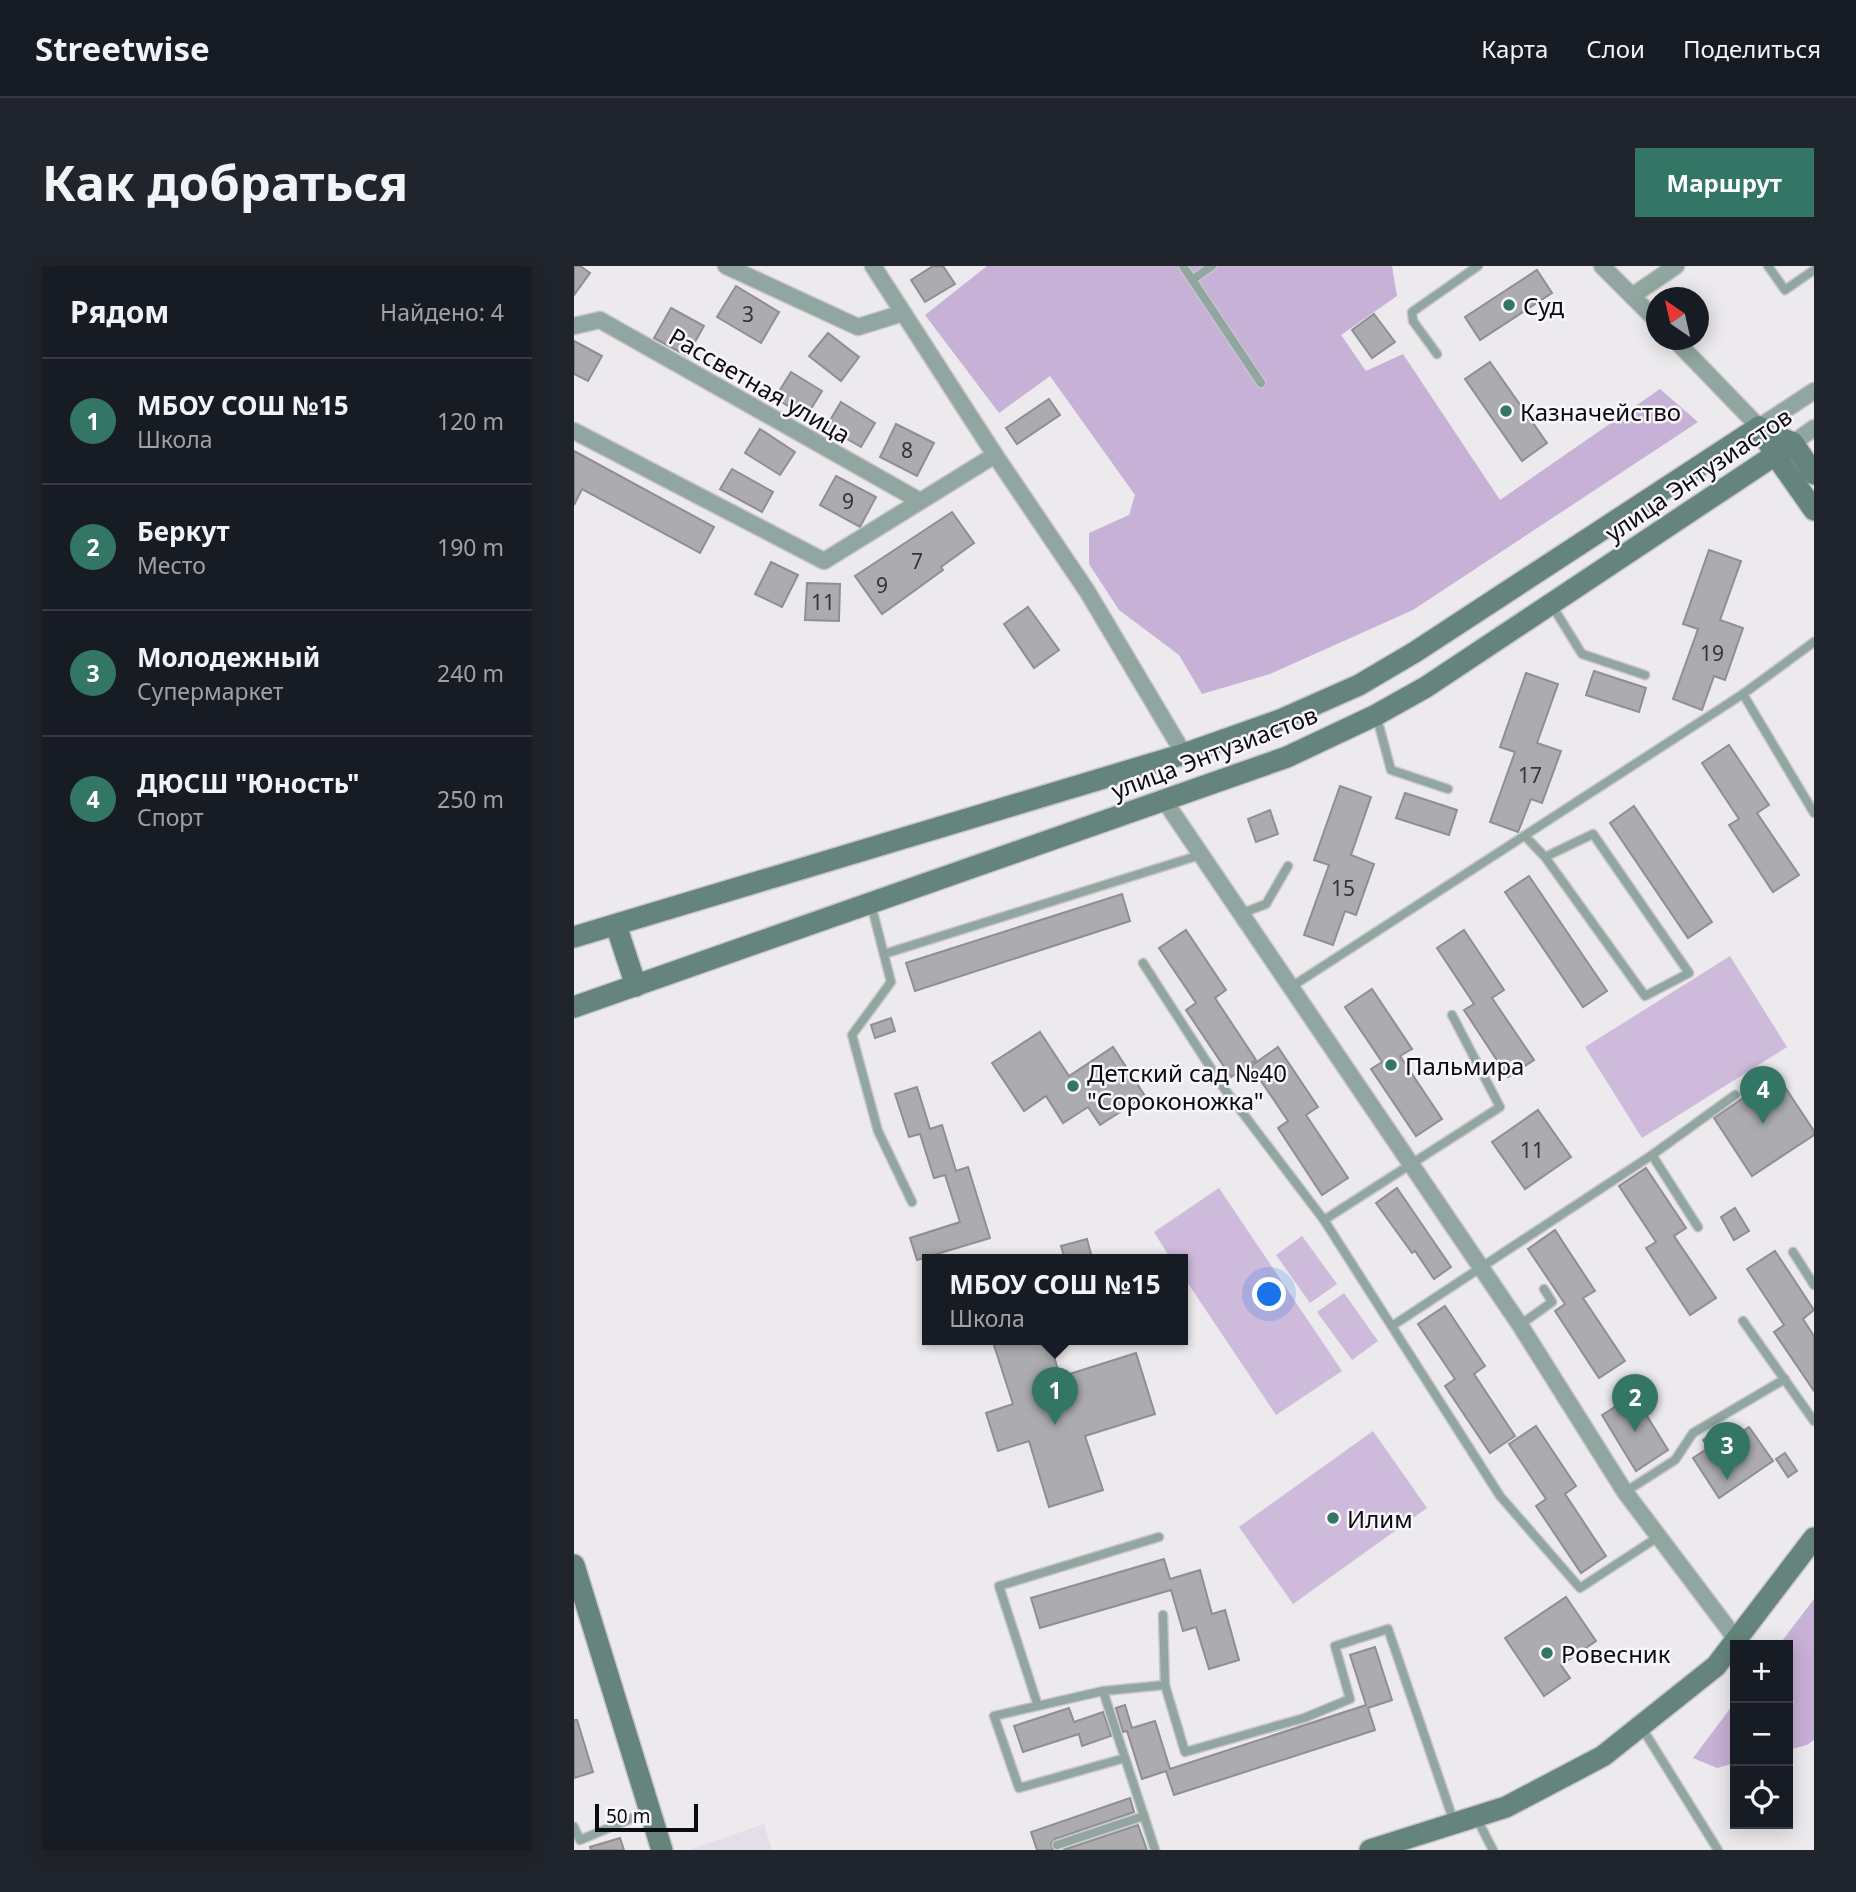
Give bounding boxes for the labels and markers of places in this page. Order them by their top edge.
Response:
place label: Суд [1523,289,1564,322]
marker: Суд [1501,297,1517,313]
place label: Казначейство [1520,395,1681,428]
marker: Казначейство [1498,403,1514,419]
place label: Пальмира [1405,1049,1524,1082]
place label: Детский сад №40 "Сороконожка" [1087,1056,1287,1117]
marker: Пальмира [1383,1057,1399,1073]
pin: 4 [1740,1066,1786,1124]
marker: Детский сад №40 "Сороконожка" [1065,1078,1081,1094]
pin: 1 [1032,1367,1078,1425]
pin: 2 [1612,1374,1658,1432]
pin: 3 [1704,1422,1750,1480]
place label: Илим [1347,1502,1413,1535]
marker: Илим [1325,1510,1341,1526]
place label: Ровесник [1561,1637,1671,1670]
marker: Ровесник [1539,1645,1555,1661]

